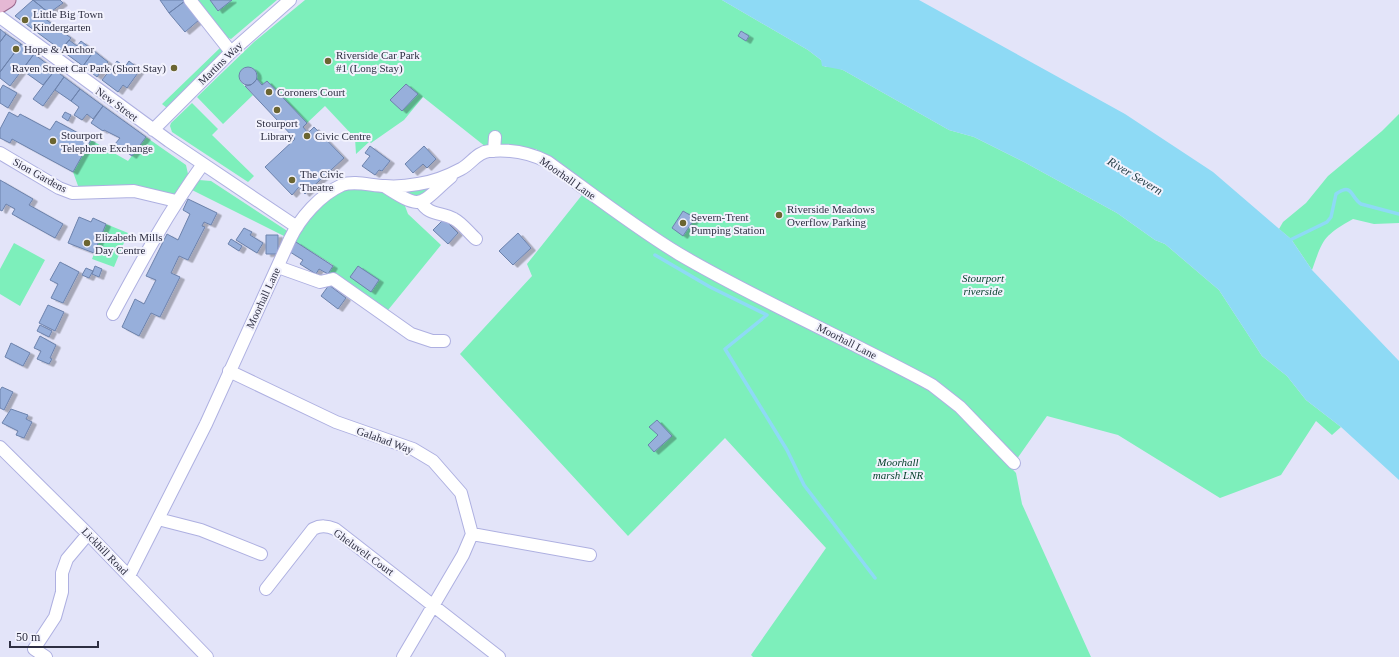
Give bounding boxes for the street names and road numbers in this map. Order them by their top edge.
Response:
street label: Martins Way [195,39,245,87]
street label: New Street [94,85,140,123]
street label: Moorhall Lane [538,154,598,202]
street label: Sion Gardens [11,155,69,195]
street label: Moorhall Lane [244,266,282,330]
street label: Moorhall Lane [815,321,879,361]
street label: Galahad Way [355,424,415,456]
street label: Lickhill Road [80,525,131,577]
street label: Gheluvelt Court [332,526,396,578]

